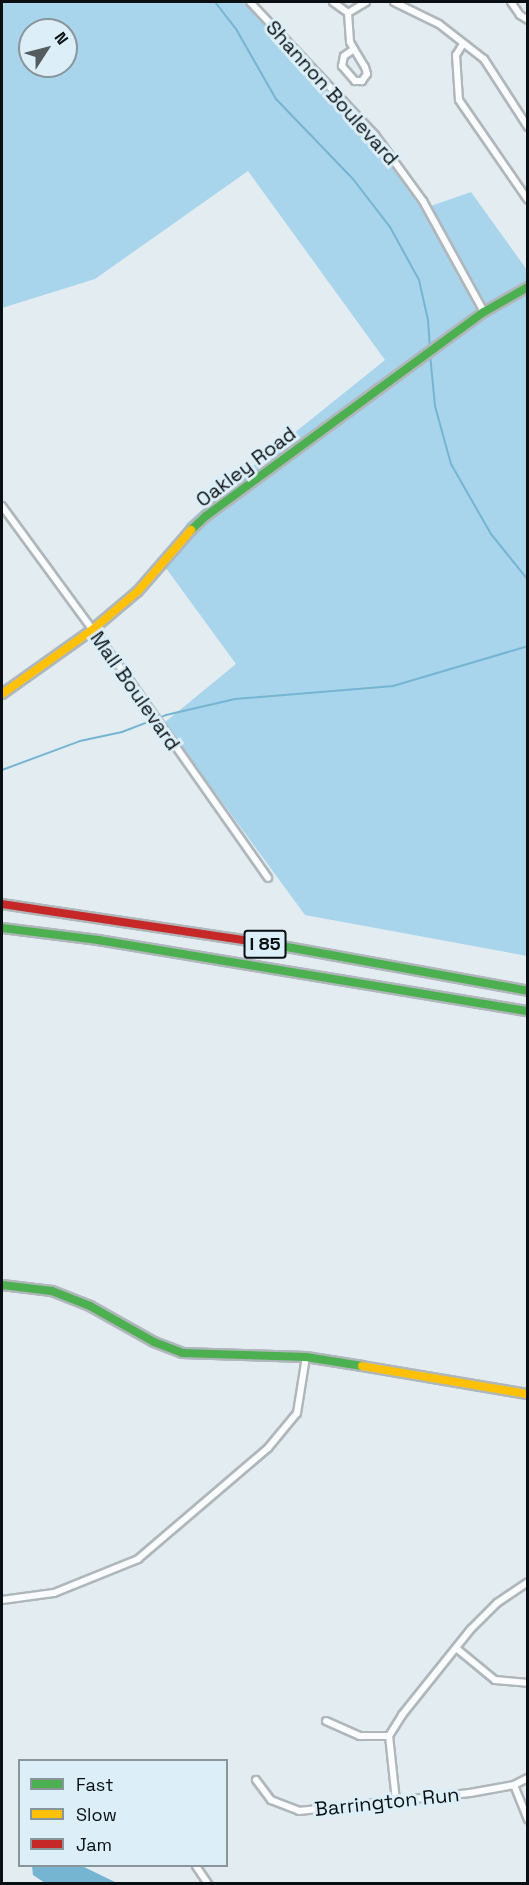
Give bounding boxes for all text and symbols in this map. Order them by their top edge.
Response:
street label: Shannon Boulevard [261,16,403,170]
north arrow [18,18,78,78]
text: N [50,28,73,49]
street label: Oakley Road [191,422,301,512]
street label: Mall Boulevard [85,627,185,755]
road number: I 85 [242,929,288,959]
legend [18,1759,228,1867]
text: Fast [76,1773,113,1796]
street label: Barrington Run [313,1782,461,1822]
text: Slow [76,1803,117,1826]
text: Jam [76,1833,112,1856]

